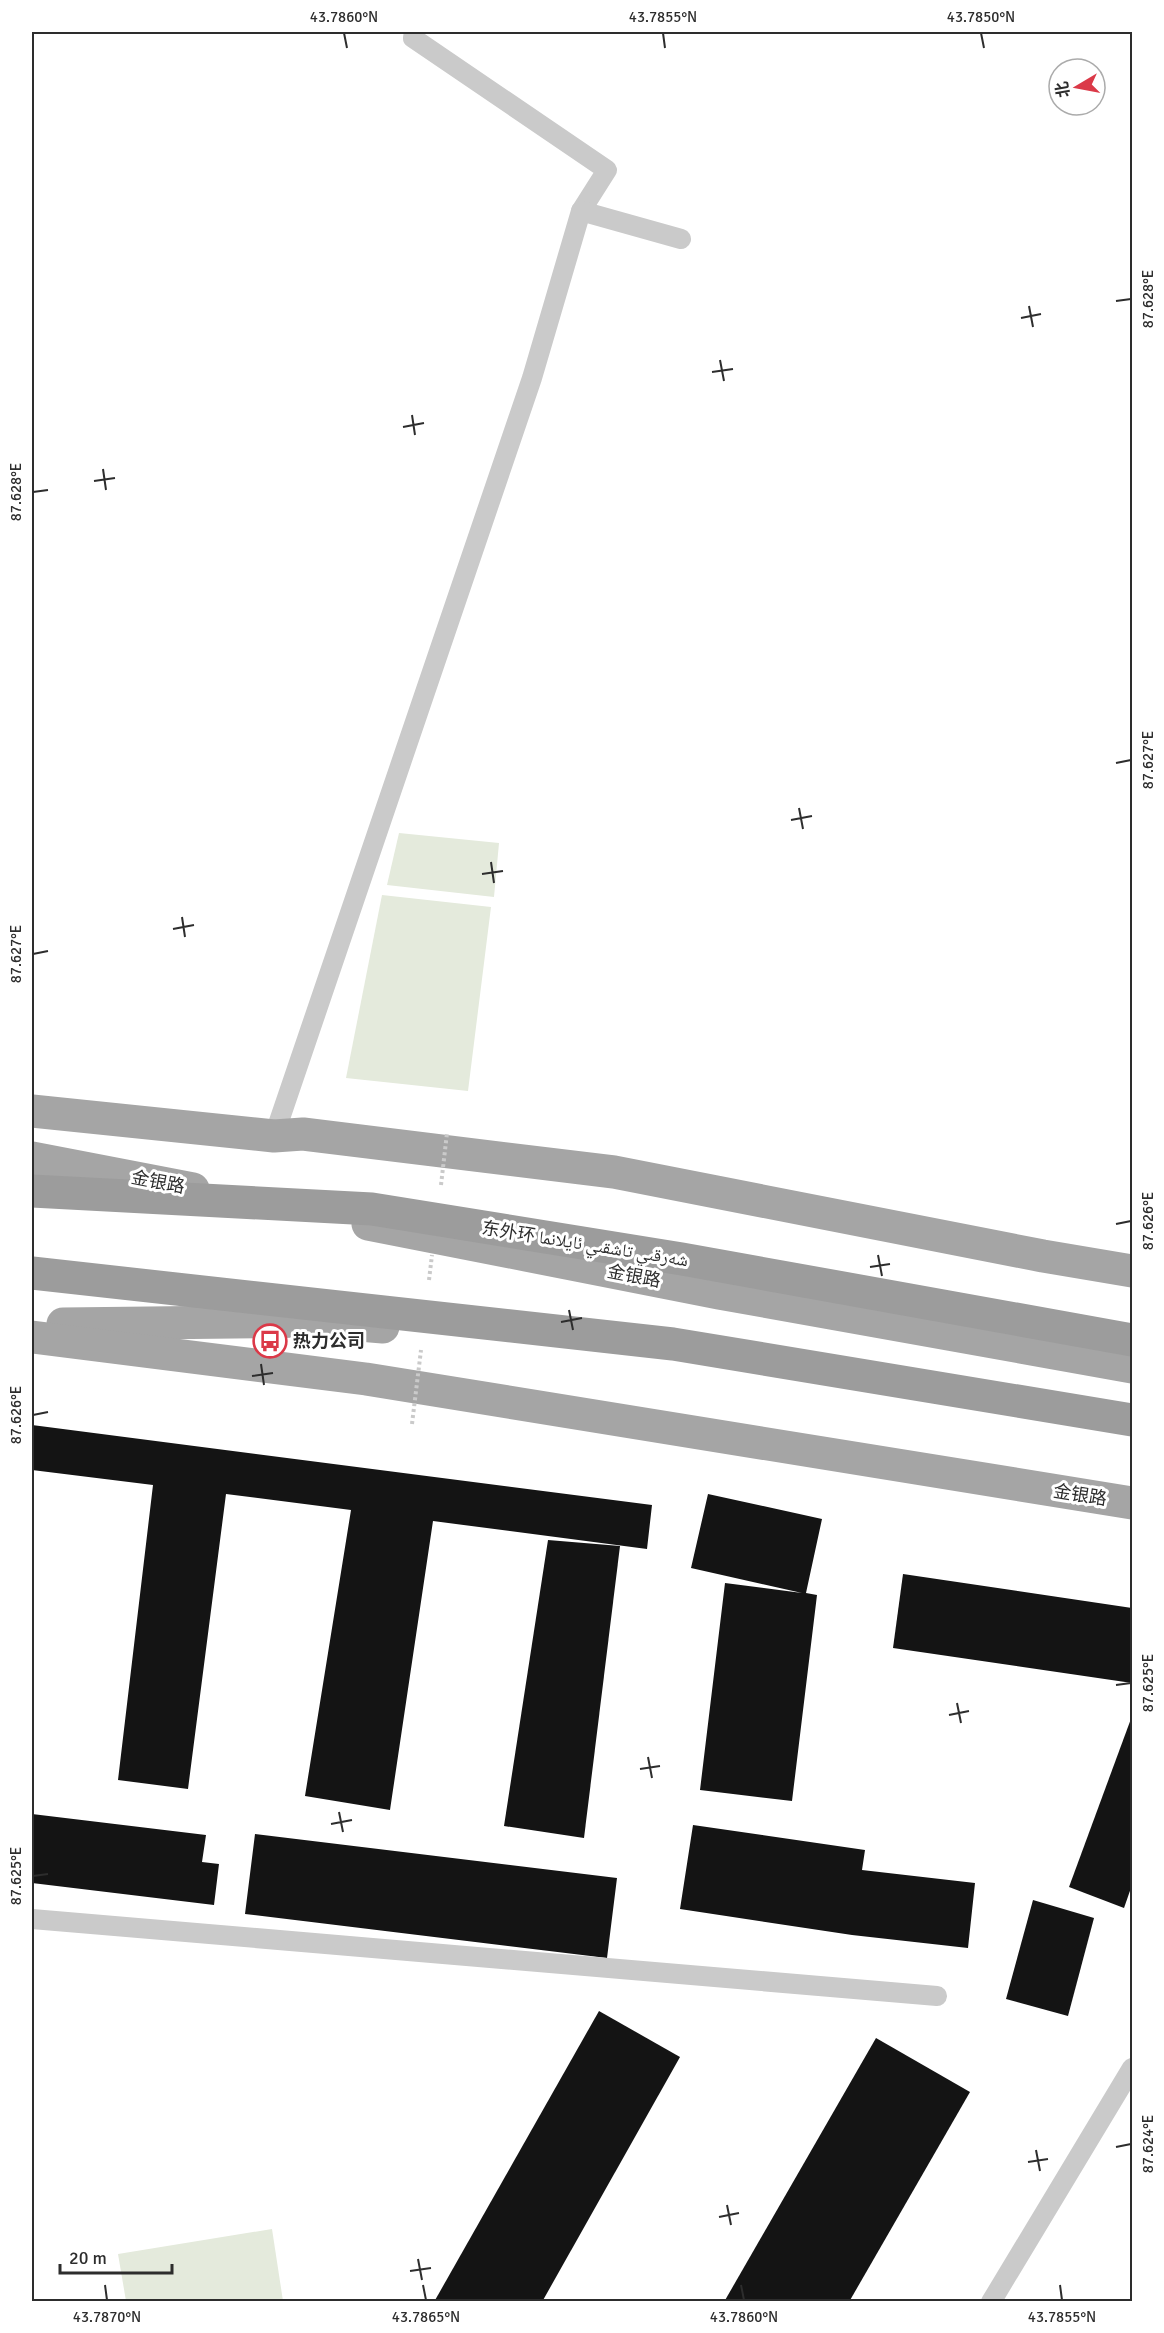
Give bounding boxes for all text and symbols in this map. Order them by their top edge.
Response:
text: 43.7860°N [310,8,378,26]
text: 43.7855°N [629,8,697,26]
text: 43.7850°N [947,8,1015,26]
north arrow [1047,57,1107,117]
text: 北 [1052,80,1074,99]
text: 87.628°E [1139,270,1157,328]
text: 87.628°E [7,463,25,521]
text: 87.627°E [1139,731,1157,789]
text: 87.627°E [7,925,25,983]
street label: 金银路 [129,1166,187,1198]
text: 87.626°E [1139,1192,1157,1250]
street label: 东外环 شەرقىي تاشقىي ئايلانما [480,1217,690,1275]
street label: 金银路 [605,1260,663,1292]
bus stop icon: 热力公司 [252,1323,288,1359]
place label: 热力公司 [293,1330,365,1352]
text: 87.626°E [7,1386,25,1444]
street label: 金银路 [1052,1480,1108,1510]
text: 87.625°E [1139,1654,1157,1712]
text: 87.625°E [7,1847,25,1905]
text: 87.624°E [1139,2115,1157,2173]
scale bar [60,2237,172,2275]
text: 20 m [69,2247,107,2269]
text: 43.7870°N [73,2308,141,2326]
text: 43.7865°N [392,2308,460,2326]
text: 43.7860°N [710,2308,778,2326]
text: 43.7855°N [1028,2308,1096,2326]

